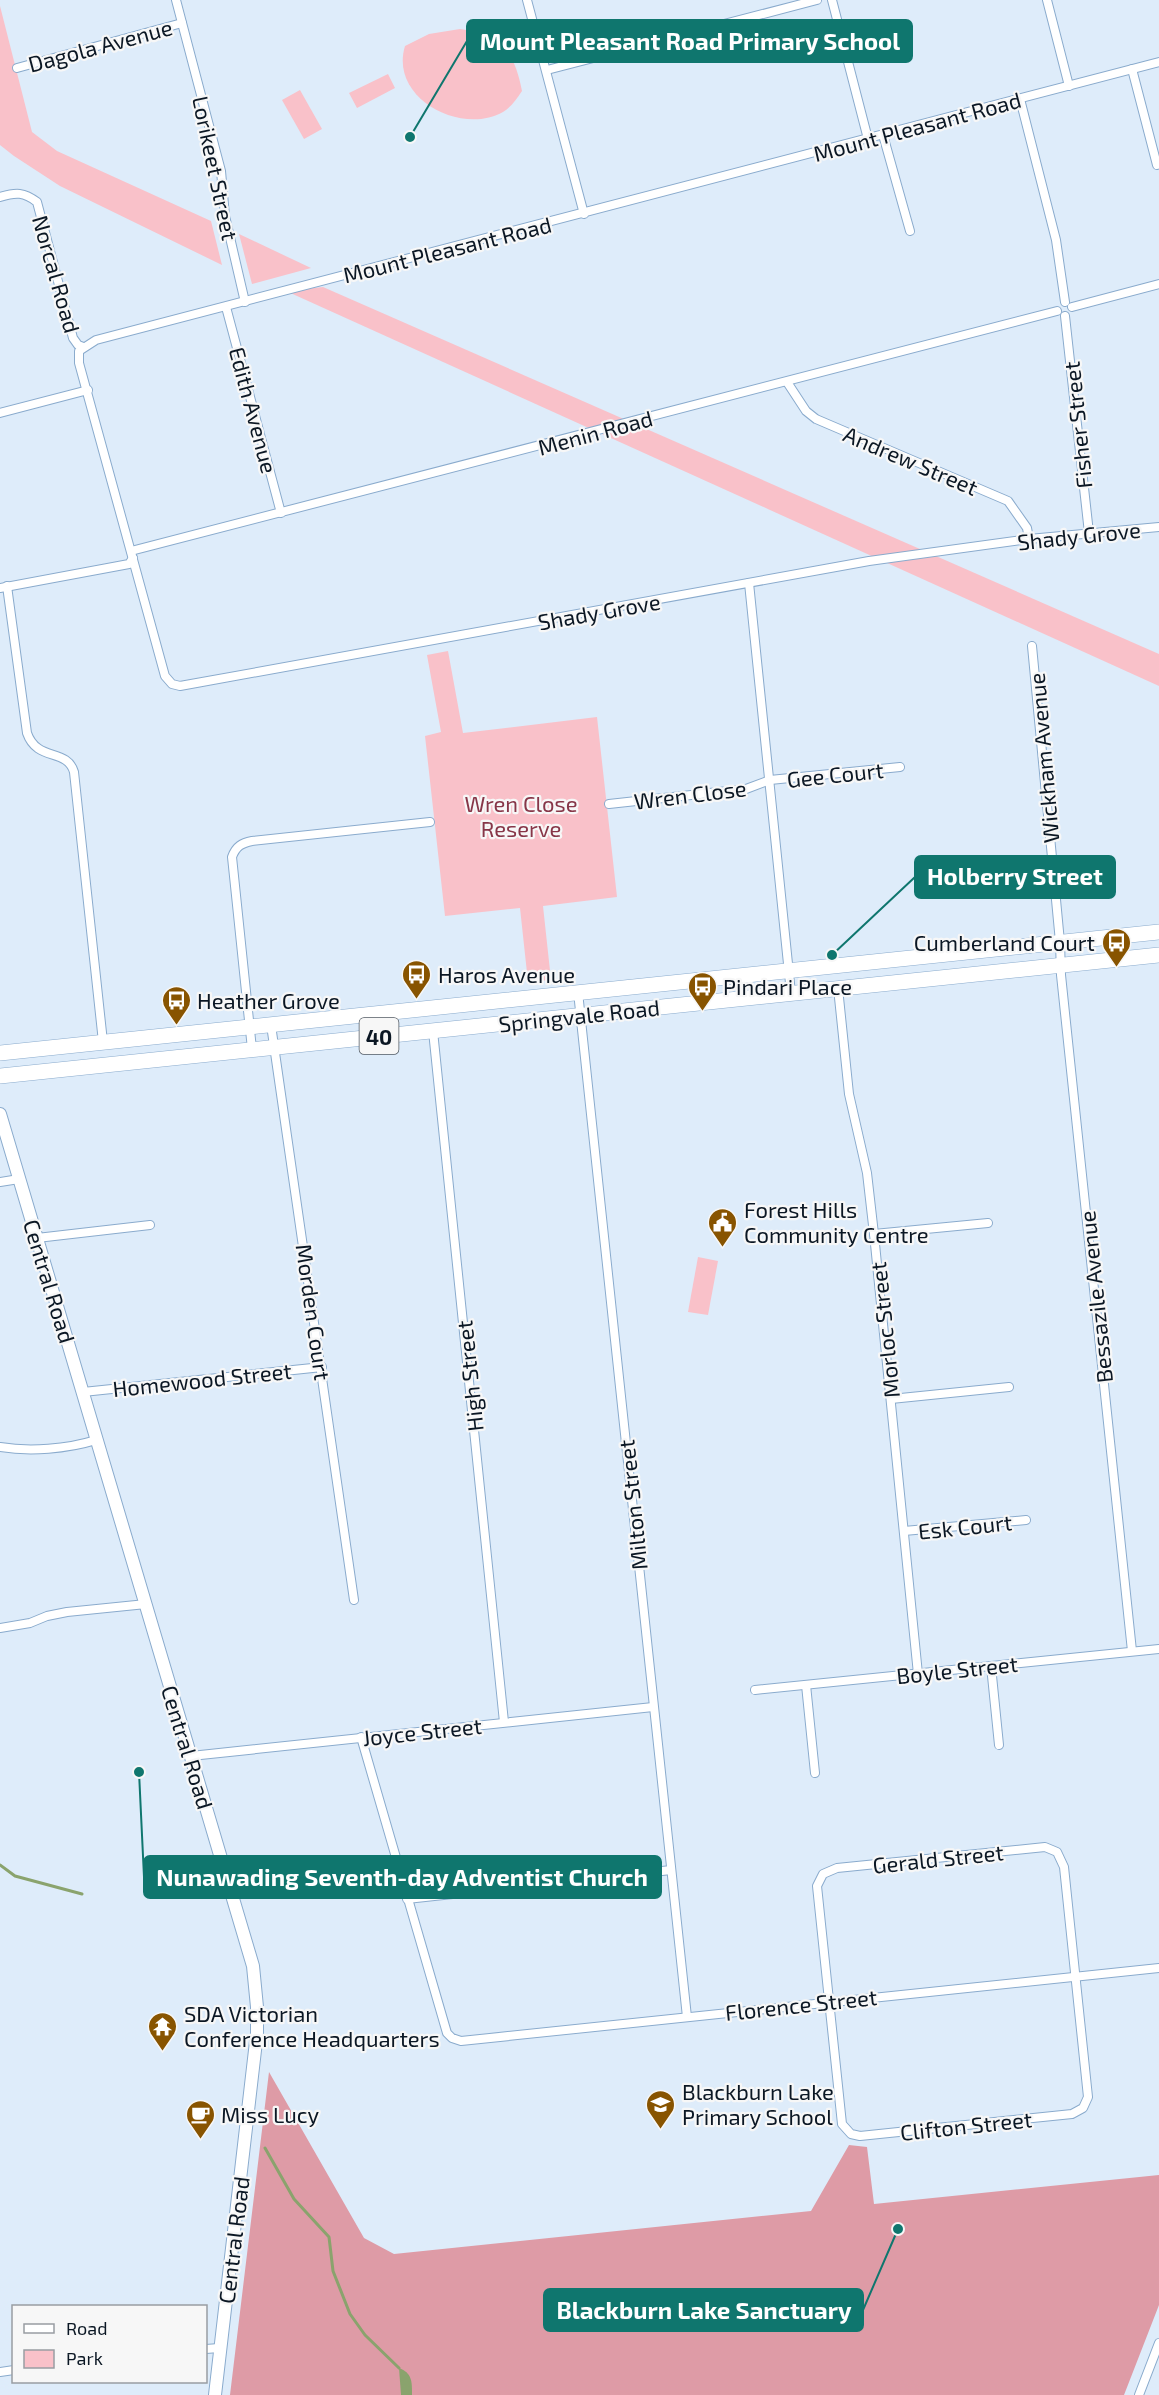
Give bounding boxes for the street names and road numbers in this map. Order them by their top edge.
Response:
street label: Dagola Avenue [25,13,175,77]
street label: Mount Pleasant Road [810,86,1024,166]
street label: Lorikeet Street [188,93,244,243]
street label: Mount Pleasant Road [340,211,554,287]
street label: Norcal Road [28,212,86,336]
street label: Edith Avenue [225,344,283,476]
street label: Fisher Street [1057,360,1097,490]
street label: Menin Road [535,404,655,460]
street label: Andrew Street [840,420,982,500]
street label: Shady Grove [1016,516,1142,554]
street label: Shady Grove [536,587,662,635]
street label: Wickham Avenue [1023,672,1063,844]
street label: Gee Court [785,756,885,792]
street label: Wren Close [632,774,748,814]
street label: Springvale Road [497,994,661,1036]
road number: 40 [360,1018,398,1054]
street label: Bessazile Avenue [1073,1210,1117,1384]
street label: Central Road [19,1216,81,1346]
street label: Morden Court [292,1242,336,1382]
street label: Morloc Street [864,1261,904,1399]
street label: High Street [450,1319,488,1433]
street label: Homewood Street [111,1357,293,1401]
street label: Milton Street [612,1439,652,1571]
street label: Esk Court [917,1508,1013,1544]
street label: Boyle Street [895,1650,1019,1688]
street label: Central Road [157,1682,219,1812]
street label: Joyce Street [361,1712,483,1750]
street label: Gerald Street [871,1838,1005,1878]
street label: Florence Street [724,1983,878,2025]
street label: Clifton Street [899,2105,1033,2145]
street label: Central Road [212,2175,254,2305]

